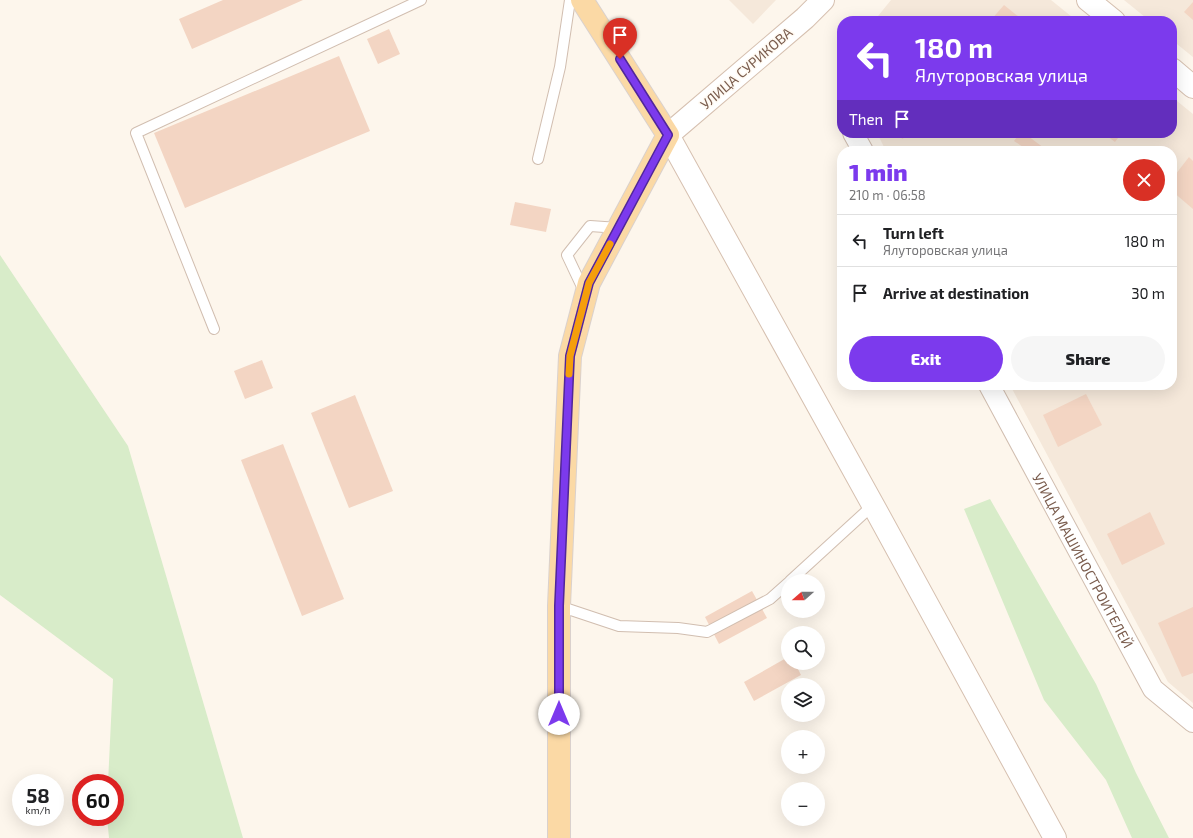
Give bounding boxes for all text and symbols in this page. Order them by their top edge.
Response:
pin [603,18,637,59]
street label: УЛИЦА СУРИКОВА [697,23,796,113]
icon: arrive [609,24,631,46]
text: 180 m [915,30,993,64]
icon: left [849,32,901,84]
text: Ялуторовская улица [915,64,1088,86]
icon: arrive [891,108,913,130]
text: Then [849,110,883,128]
text: 1 min [849,157,908,186]
button: close [1123,159,1165,201]
text: 210 m · 06:58 [849,187,926,203]
text: Turn left [883,224,944,242]
icon: left [849,230,871,252]
text: 180 m [1124,232,1165,250]
text: Ялуторовская улица [883,242,1008,258]
icon: arrive [849,282,871,304]
text: Arrive at destination [883,284,1029,302]
text: 30 m [1131,284,1165,302]
button: Exit [849,336,1003,382]
button: Share [1011,336,1165,382]
street label: УЛИЦА МАШИНОСТРОИТЕЛЕЙ [1029,470,1138,650]
north arrow [781,574,825,618]
map controls [781,574,825,826]
button: search [781,626,825,670]
button: layers [781,678,825,722]
position arrow [538,693,580,735]
button: + [781,730,825,774]
speed limit sign: 60 [72,774,124,826]
button: − [781,782,825,826]
text: 58 [26,783,50,807]
text: km/h [26,804,50,816]

